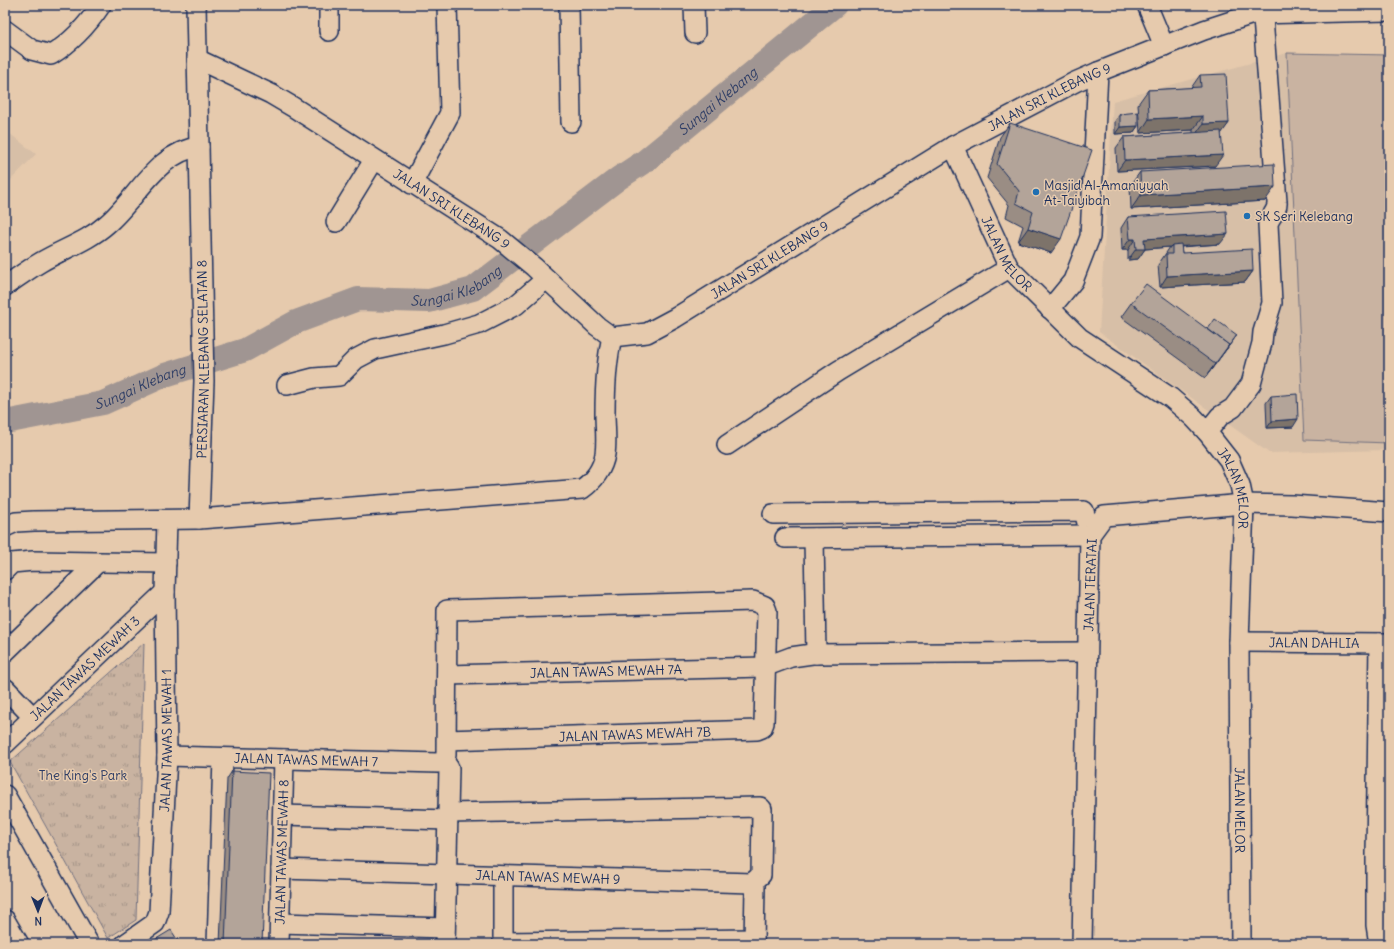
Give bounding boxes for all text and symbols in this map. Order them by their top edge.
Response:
street label: JALAN SRI KLEBANG 9 [985,60,1114,135]
water label: Sungai Klebang [674,63,762,139]
street label: JALAN SRI KLEBANG 9 [390,165,513,253]
place label: Masjid Al-Amaniyyah At-Taiyibah [1044,177,1169,209]
marker: Masjid Al-Amaniyyah At-Taiyibah [1031,187,1041,197]
place label: SK Seri Kelebang [1255,208,1353,225]
marker: SK Seri Kelebang [1242,211,1252,221]
street label: JALAN MELOR [977,214,1036,295]
street label: JALAN SRI KLEBANG 9 [708,217,832,303]
street label: PERSIARAN KLEBANG SELATAN 8 [193,260,213,459]
water label: Sungai Klebang [410,261,506,310]
water label: Sungai Klebang [93,360,189,413]
street label: JALAN MELOR [1213,444,1252,529]
street label: JALAN TERATAI [1080,538,1101,632]
street label: JALAN TAWAS MEWAH 3 [27,612,144,725]
street label: JALAN DAHLIA [1269,634,1359,652]
street label: JALAN TAWAS MEWAH 7A [530,661,682,682]
street label: JALAN TAWAS MEWAH 1 [156,669,176,812]
street label: JALAN TAWAS MEWAH 7B [559,723,711,746]
street label: JALAN TAWAS MEWAH 7 [234,750,379,770]
park label: The King's Park [39,767,128,784]
street label: JALAN MELOR [1231,767,1248,853]
street label: JALAN TAWAS MEWAH 8 [272,779,292,925]
street label: JALAN TAWAS MEWAH 9 [475,867,621,888]
north arrow [18,891,58,931]
text: N [34,914,42,928]

